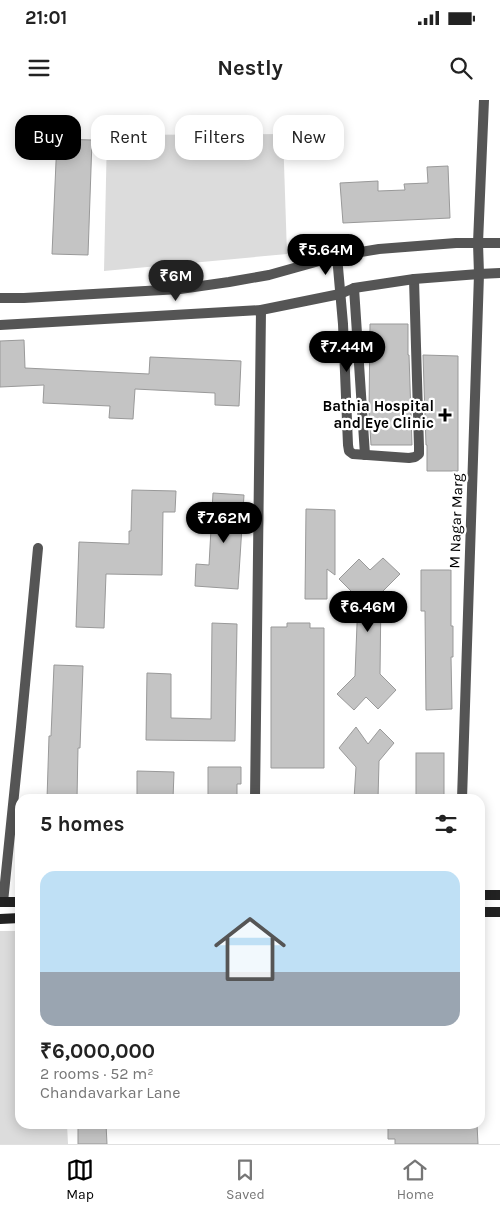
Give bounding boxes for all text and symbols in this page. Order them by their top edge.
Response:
text: 21:01 [25,7,67,29]
icon: menu [25,54,53,82]
icon: search [447,54,475,82]
text: Nestly [217,55,283,81]
chip: Buy [15,115,81,160]
chip: Rent [91,115,165,160]
chip: Filters [175,115,263,160]
chip: New [273,115,344,160]
pin: ₹5.64M [285,234,367,276]
text: ₹5.64M [298,240,354,259]
pin: ₹6M [152,260,200,302]
text: ₹6M [160,266,192,285]
pin: ₹7.44M [306,330,388,373]
text: ₹7.44M [320,337,374,356]
place label: Bathia Hospital and Eye Clinic [322,397,434,432]
marker: Bathia Hospital and Eye Clinic [438,408,452,422]
street label: M Nagar Marg [445,473,467,569]
pin: ₹7.62M [183,502,265,544]
text: ₹7.62M [197,508,251,527]
pin: ₹6.46M [327,590,409,633]
text: ₹6.46M [340,597,396,616]
icon: filters [432,810,460,838]
text: 5 homes [40,812,125,836]
icon: home [205,904,295,994]
text: ₹6,000,000 [40,1039,155,1063]
text: 2 rooms · 52 m² [40,1064,154,1083]
text: Chandavarkar Lane [40,1083,180,1102]
tab: Map [66,1156,94,1203]
tab: Saved [226,1156,265,1203]
tab: Home [397,1156,434,1203]

